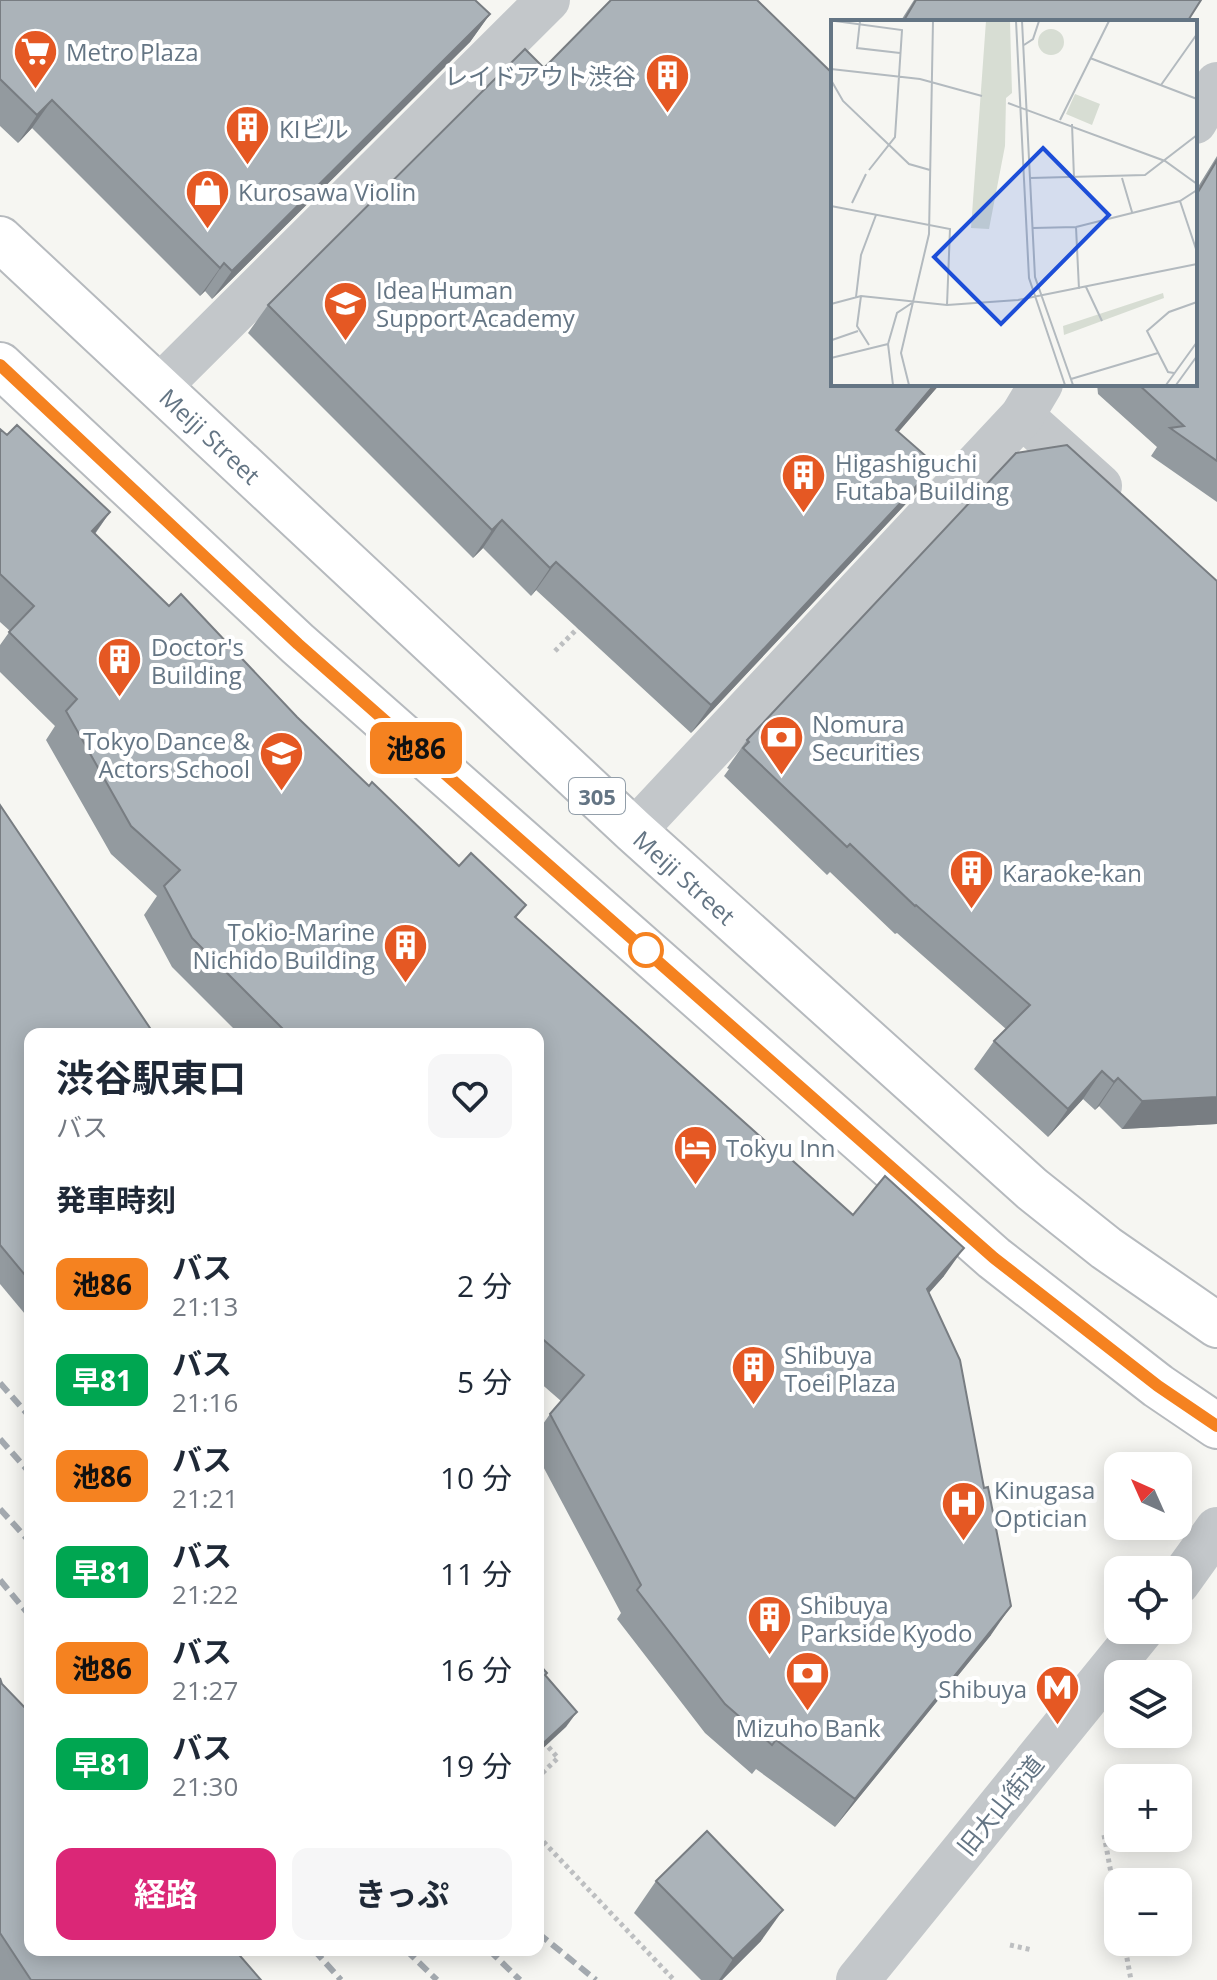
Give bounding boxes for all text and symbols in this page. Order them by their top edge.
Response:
inset map [831,20,1197,386]
supermarket icon: Metro Plaza [11,27,59,90]
place label: Metro Plaza [66,35,199,68]
building icon: レイドアウト渋谷 [643,51,691,114]
place label: レイドアウト渋谷 [444,59,636,92]
building icon: KIビル [224,104,272,167]
place label: KIビル [279,112,348,145]
shop icon: Kurosawa Violin [183,167,231,230]
place label: Kurosawa Violin [238,175,416,208]
place label: Idea Human Support Academy [376,273,576,334]
school or university icon: Idea Human Support Academy [321,279,369,342]
street label: Meiji Street [153,380,268,491]
place label: Higashiguchi Futaba Building [835,446,1009,507]
building icon: Higashiguchi Futaba Building [780,452,828,515]
place label: Doctor's Building [151,630,244,691]
building icon: Doctor's Building [96,636,144,699]
place label: Nomura Securities [812,707,920,768]
bank icon: Nomura Securities [757,713,805,776]
line badge: 池86 [370,722,462,774]
place label: Tokyo Dance & Actors School [83,724,251,785]
text: 池86 [386,729,446,767]
school or university icon: Tokyo Dance & Actors School [257,730,305,793]
road number: 305 [569,778,625,814]
street label: Meiji Street [627,822,743,931]
building icon: Karaoke-kan [947,848,995,911]
place label: Karaoke-kan [1002,856,1142,889]
place label: Tokio-Marine Nichido Building [192,915,375,976]
building icon: Tokio-Marine Nichido Building [382,921,430,984]
unlabelled marker [629,933,663,967]
text: 渋谷駅東口 [56,1051,246,1103]
button: heart [428,1054,512,1138]
text: バス [56,1109,108,1145]
hotel icon: Tokyu Inn [671,1123,719,1186]
place label: Tokyu Inn [726,1131,835,1164]
text: 発車時刻 [56,1179,176,1220]
text: バス [172,1247,232,1288]
text: 池86 [72,1265,132,1303]
text: 2 分 [457,1265,512,1306]
text: 21:13 [172,1288,238,1324]
place label: Shibuya Toei Plaza [784,1338,896,1399]
text: バス [172,1343,232,1384]
building icon: Shibuya Toei Plaza [729,1344,777,1407]
text: 早81 [72,1361,132,1399]
text: 5 分 [457,1361,512,1402]
text: 21:16 [172,1384,238,1420]
text: バス [172,1439,232,1480]
north arrow [1104,1452,1192,1540]
map controls [1104,1452,1192,1956]
text: 池86 [72,1457,132,1495]
text: 10 分 [440,1457,512,1498]
place label: Kinugasa Optician [994,1473,1095,1534]
hospital icon: Kinugasa Optician [939,1479,987,1542]
text: 21:21 [172,1480,238,1516]
text: バス [172,1535,232,1576]
text: 早81 [72,1553,132,1591]
text: 11 分 [440,1553,512,1594]
button: locate [1104,1556,1192,1644]
text: 21:22 [172,1576,238,1612]
place label: Shibuya Parkside Kyodo [800,1588,972,1649]
building icon: Shibuya Parkside Kyodo [745,1594,793,1657]
text: バス [172,1631,232,1672]
text: 池86 [72,1649,132,1687]
text: 16 分 [440,1649,512,1690]
bank icon: Mizuho Bank [784,1649,832,1712]
button: layers [1104,1660,1192,1748]
metro station icon: Shibuya [1034,1664,1082,1727]
text: 21:27 [172,1672,238,1708]
place label: Shibuya [938,1672,1027,1705]
place label: Mizuho Bank [735,1711,881,1744]
text: バス [172,1727,232,1768]
text: 早81 [72,1745,132,1783]
text: 19 分 [440,1745,512,1786]
street label: 旧大山街道 [949,1748,1051,1862]
button: + [1104,1764,1192,1852]
text: 21:30 [172,1768,238,1804]
button: 経路 [56,1848,276,1940]
button: きっぷ [292,1848,512,1940]
button: − [1104,1868,1192,1956]

